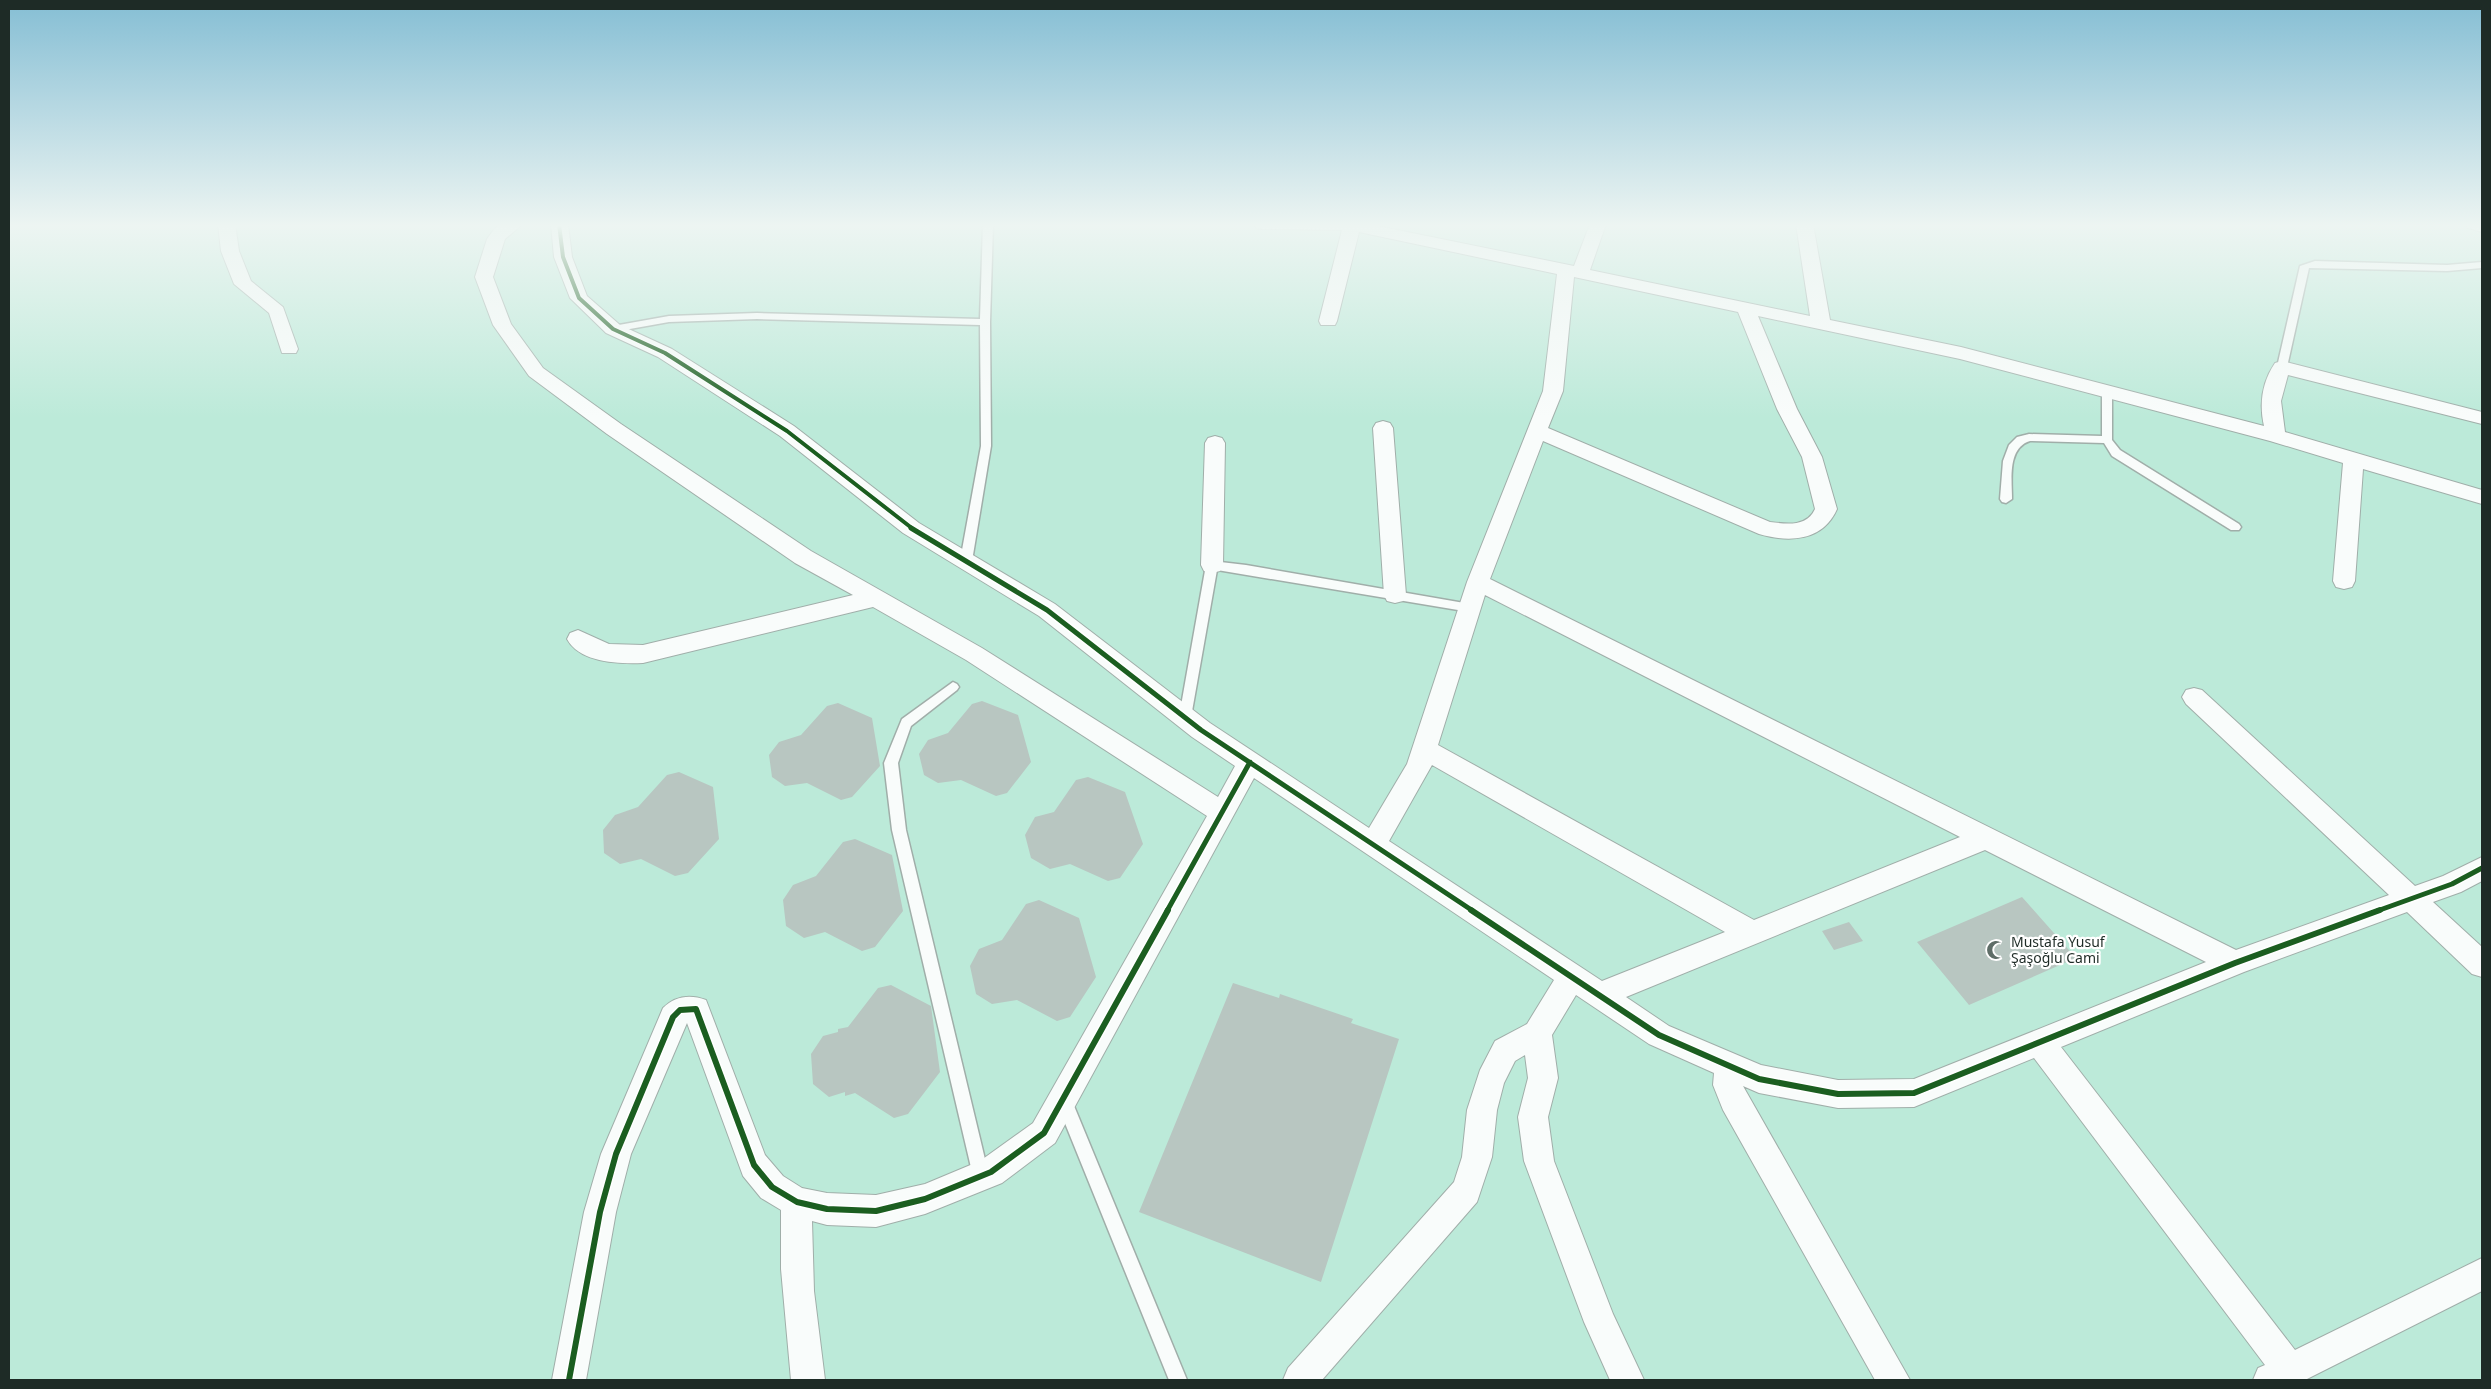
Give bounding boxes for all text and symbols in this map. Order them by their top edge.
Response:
place label: Mustafa Yusuf Şaşoğlu Cami [2011,932,2106,967]
mosque icon: Mustafa Yusuf Şaşoğlu Cami [1985,939,2007,961]

